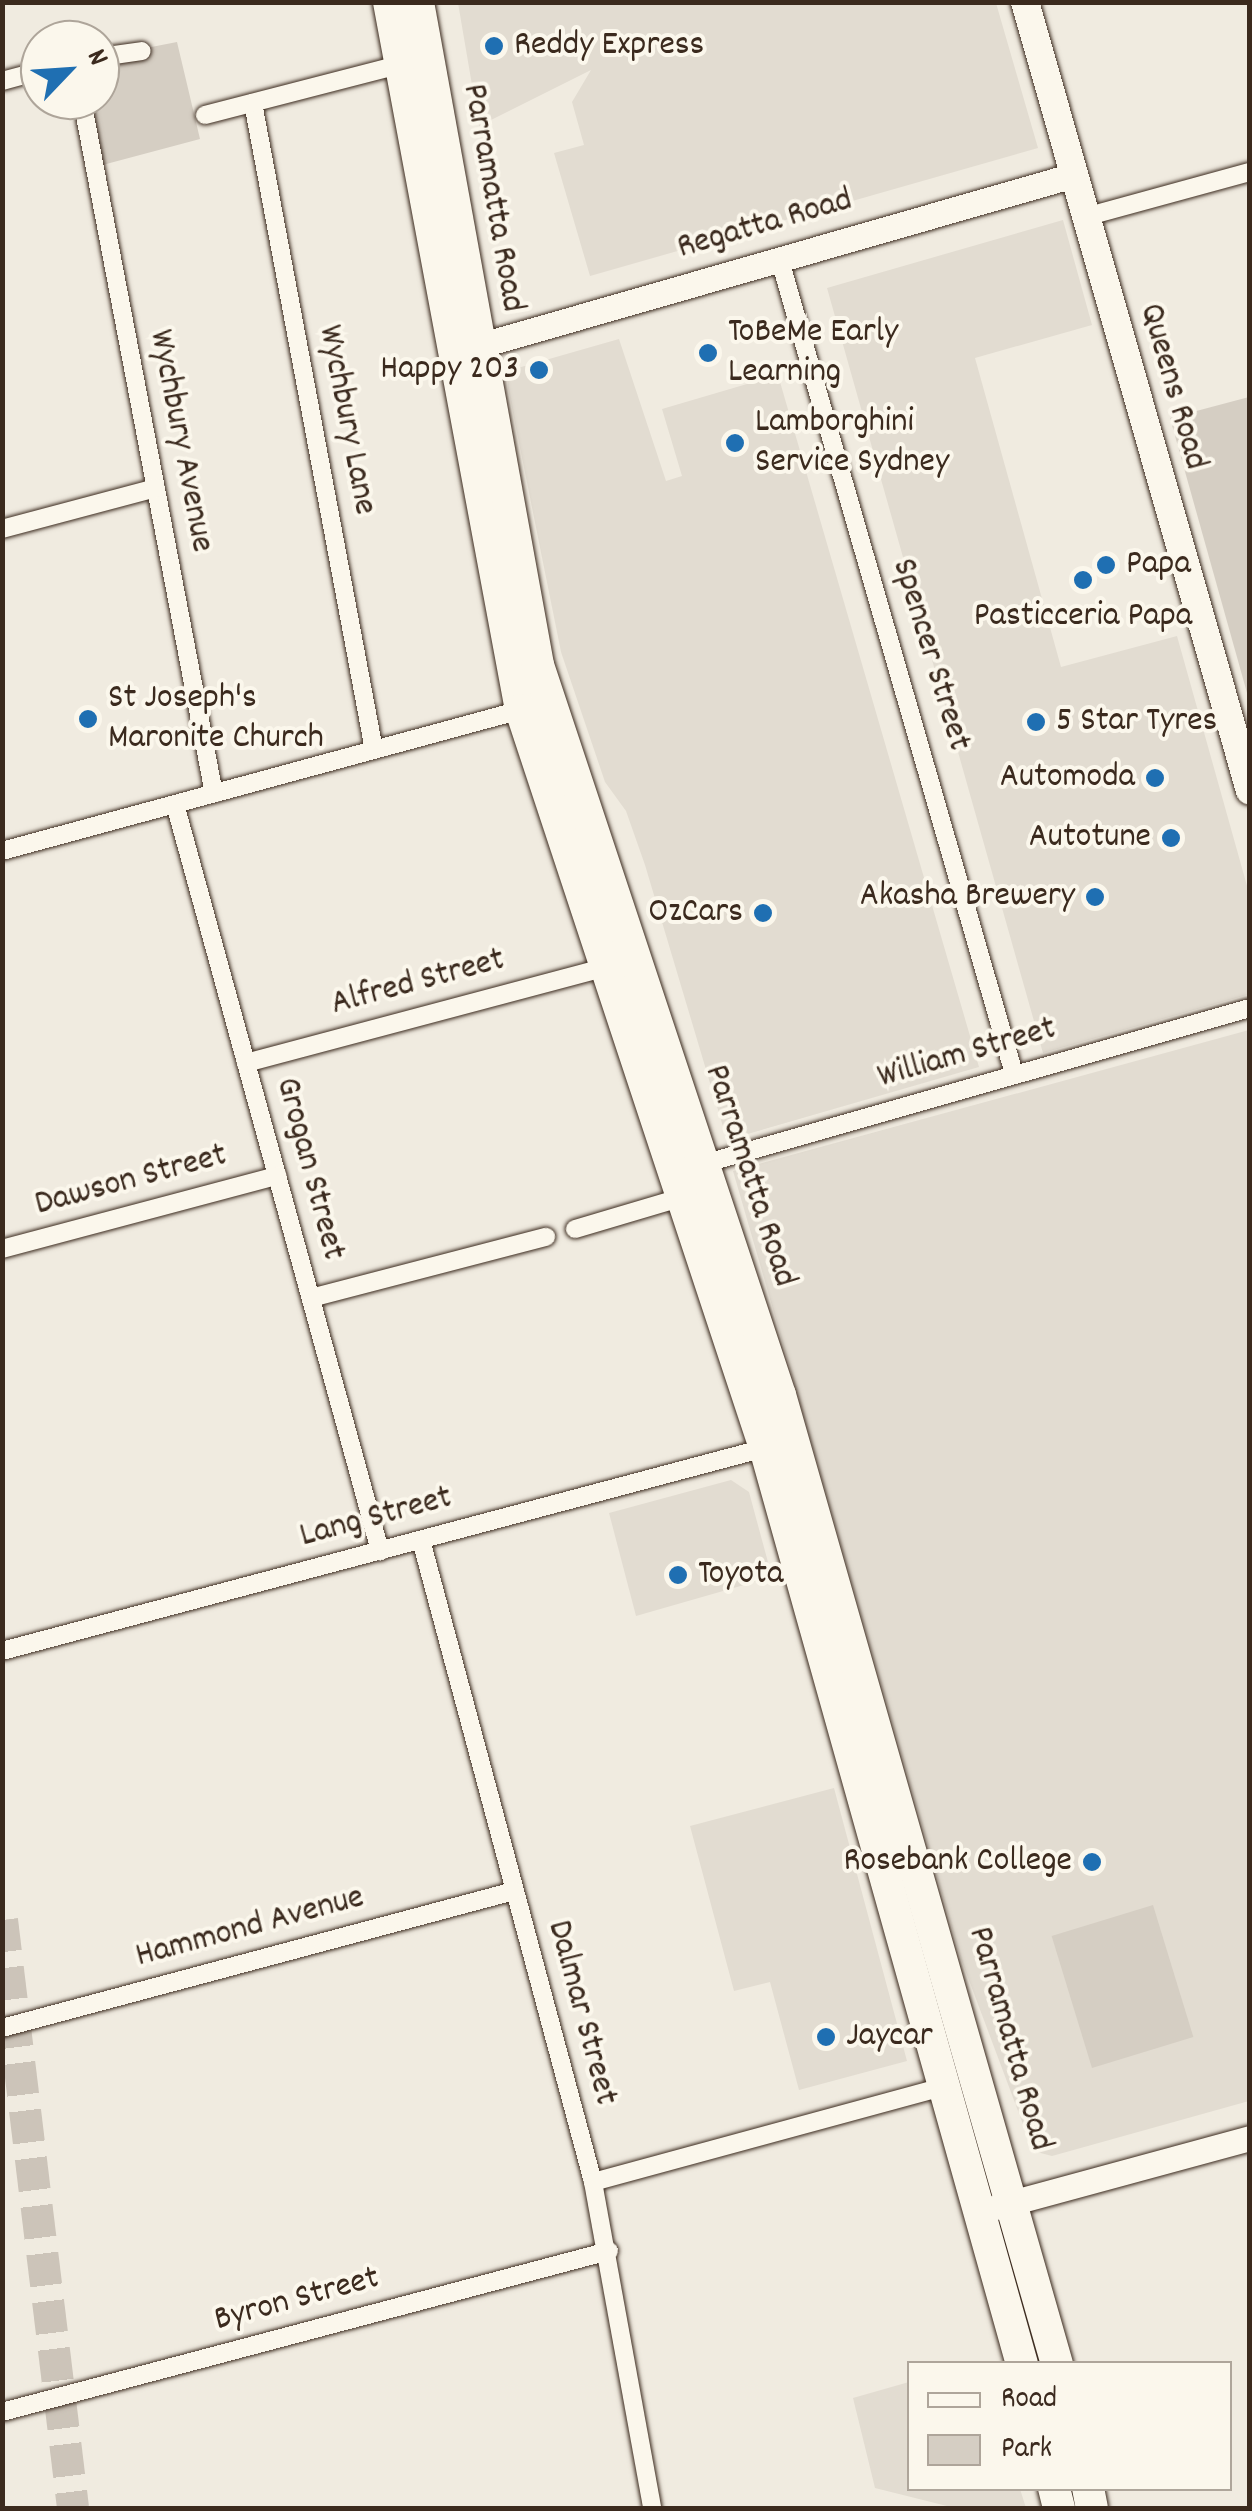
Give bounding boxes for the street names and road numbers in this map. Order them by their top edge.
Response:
street label: Parramatta Road [451,81,533,315]
street label: Regatta Road [673,180,857,270]
street label: Queens Road [1128,299,1216,475]
street label: Wychbury Lane [307,322,385,518]
street label: Wychbury Avenue [138,326,222,556]
street label: Spencer Street [881,554,979,756]
street label: Alfred Street [327,940,509,1026]
street label: William Street [873,1009,1061,1099]
street label: Parramatta Road [693,1060,805,1292]
street label: Grogan Street [264,1073,354,1265]
street label: Dawson Street [31,1135,231,1227]
street label: Lang Street [296,1478,456,1558]
street label: Hammond Avenue [131,1877,369,1979]
street label: Dalmar Street [536,1916,626,2110]
street label: Parramatta Road [957,1922,1061,2156]
street label: Byron Street [210,2258,384,2342]

